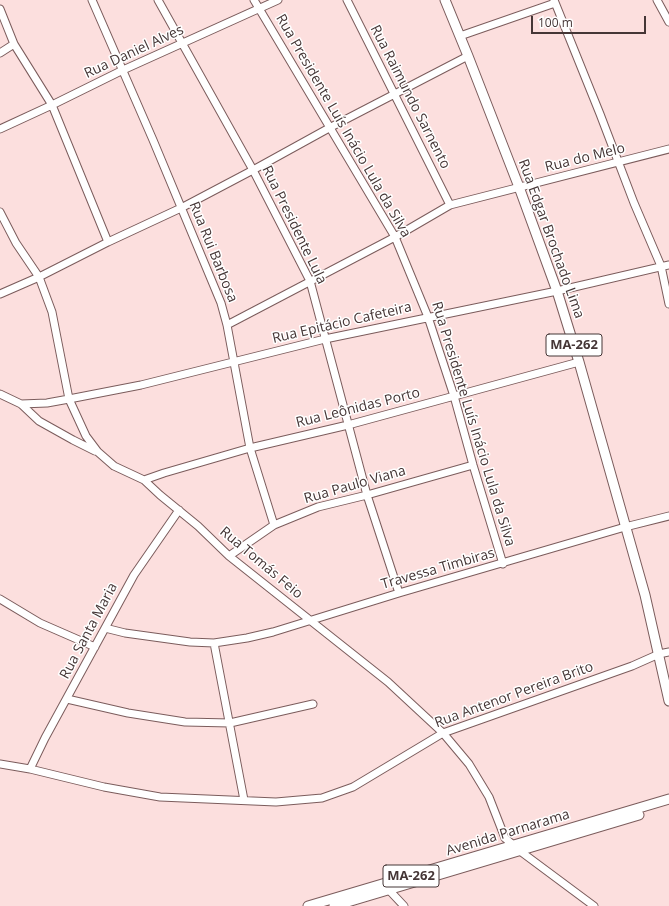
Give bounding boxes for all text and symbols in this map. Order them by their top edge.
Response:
scale bar [533,8,648,34]
street label: Rua Presidente Luís Inácio Lula da Silva [272,11,414,241]
text: 100 m [538,14,573,31]
street label: Rua Daniel Alves [82,22,186,82]
street label: Rua Raimundo Sarnento [366,22,454,172]
street label: Rua do Melo [543,140,627,176]
street label: Rua Edgar Brochado Lima [514,157,588,321]
street label: Rua Presidente Lula [258,163,330,287]
street label: Rua Rui Barbosa [185,199,241,305]
street label: Rua Epitácio Cafeteira [271,299,413,347]
street label: Rua Presidente Luís Inácio Lula da Silva [428,300,518,548]
road number: MA-262 [546,334,602,356]
street label: Rua Leônidas Porto [294,384,422,432]
street label: Rua Paulo Viana [302,462,408,508]
street label: Rua Tomás Feio [216,524,306,602]
street label: Travessa Timbiras [379,545,497,593]
street label: Rua Santa Maria [57,580,121,682]
street label: Rua Antenor Pereira Brito [432,658,596,732]
street label: Avenida Parnarama [444,806,572,860]
road number: MA-262 [383,865,439,887]

